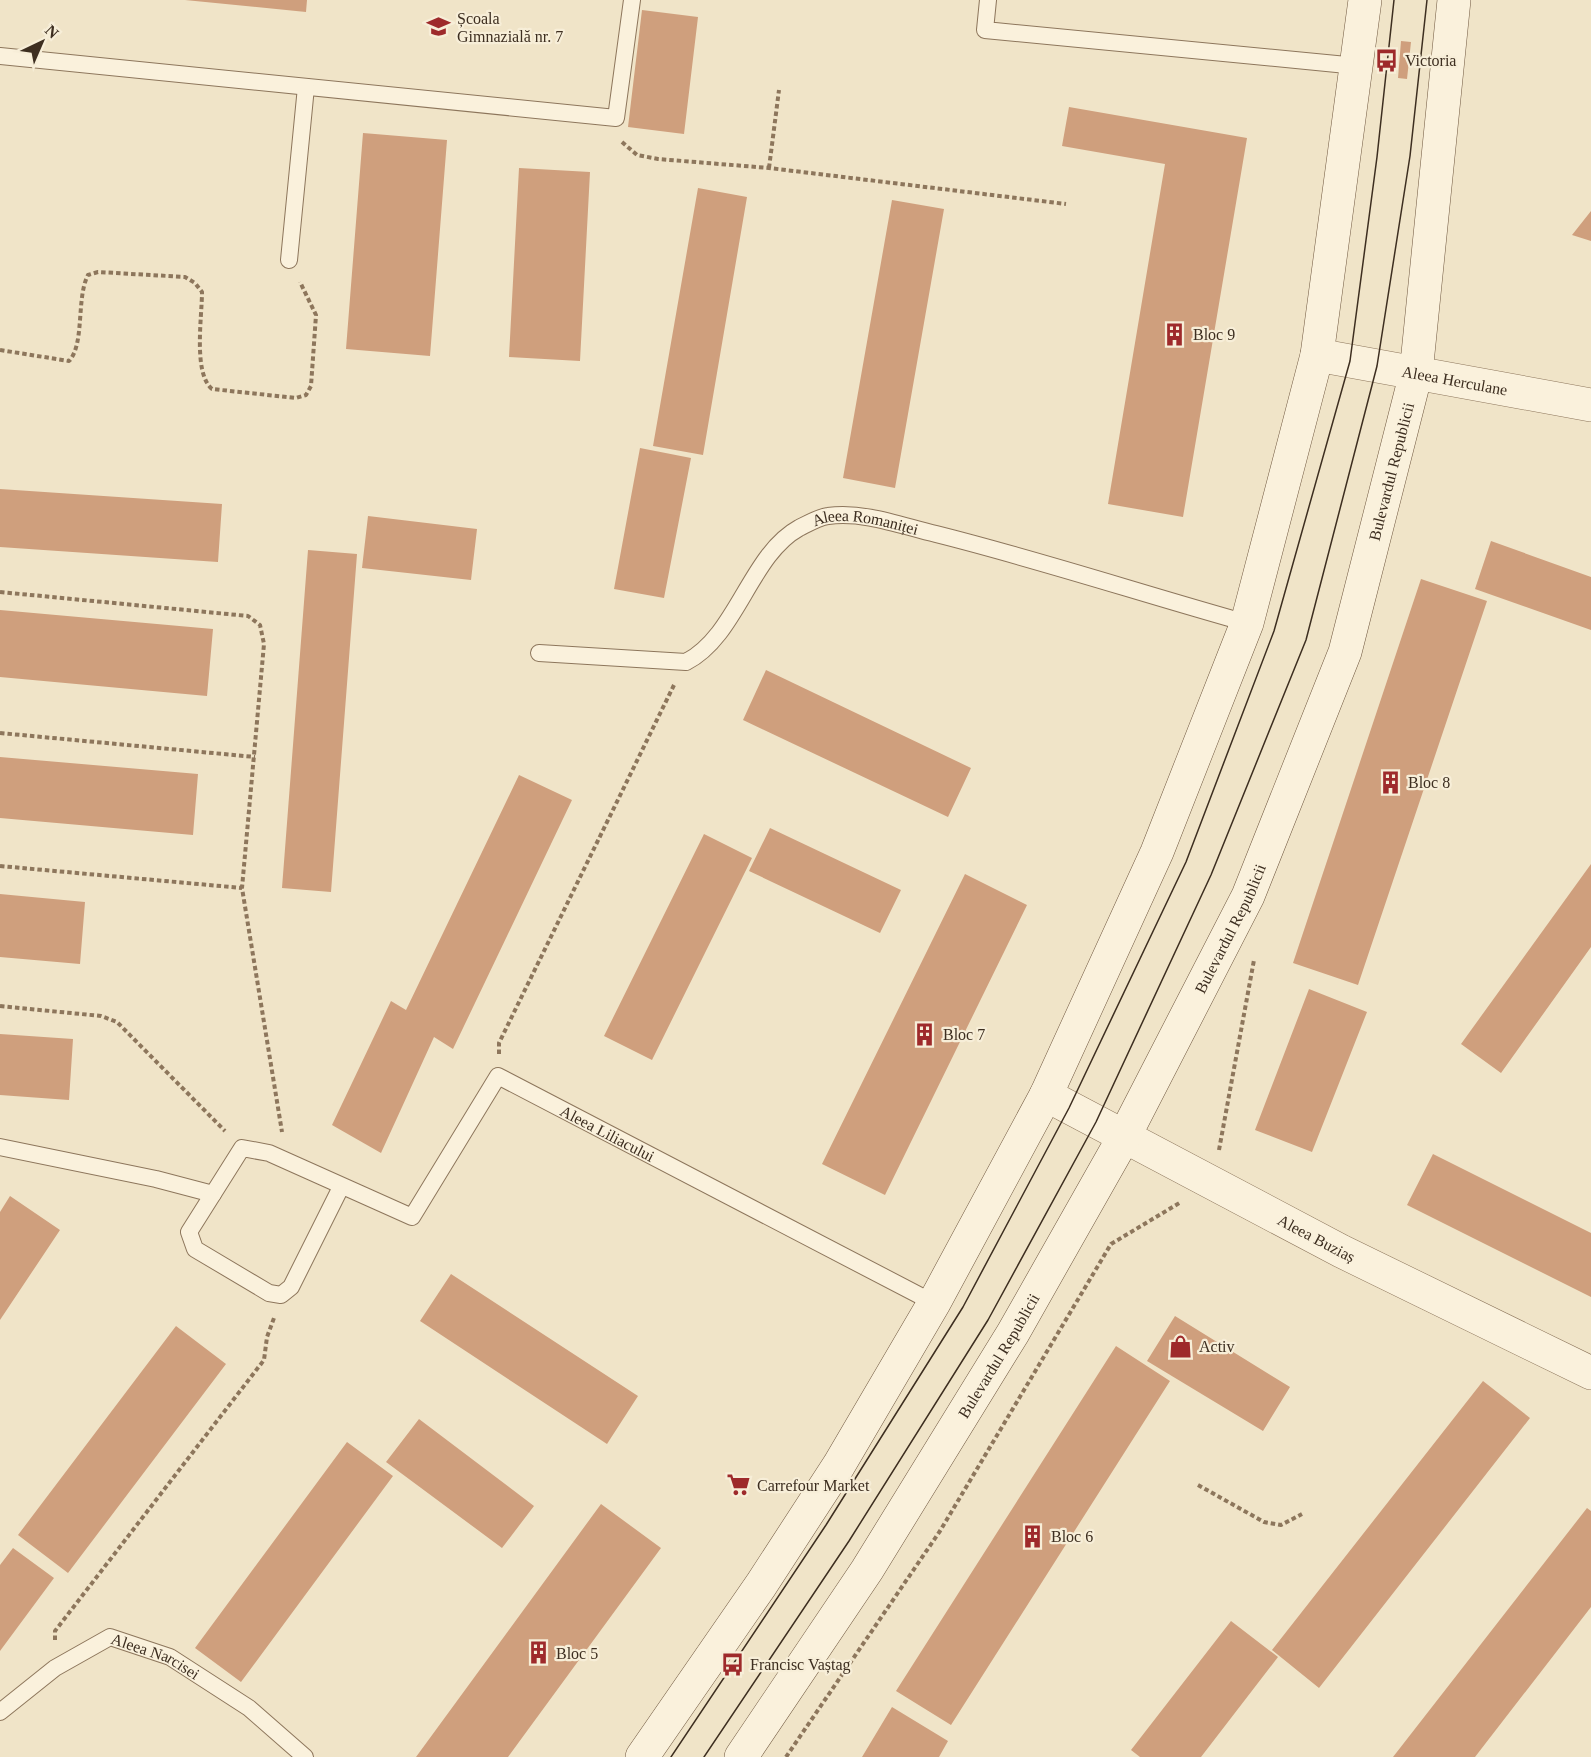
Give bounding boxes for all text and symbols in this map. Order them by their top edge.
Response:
place label: Școala Gimnazială nr. 7 [457,10,563,45]
north arrow [12,12,72,72]
school or university icon: Școala Gimnazială nr. 7 [426,14,452,40]
text: N [42,21,62,42]
bus stop icon: Victoria [1374,47,1400,73]
place label: Victoria [1405,52,1456,69]
building icon: Bloc 9 [1162,321,1188,347]
place label: Bloc 9 [1193,326,1235,343]
street label: Aleea Herculane [1401,362,1509,398]
street label: Bulevardul Republicii [1365,400,1417,542]
street label: Aleea Romaniței [809,506,921,538]
building icon: Bloc 8 [1377,769,1403,795]
place label: Bloc 8 [1408,774,1450,791]
street label: Bulevardul Republicii [1191,861,1269,996]
building icon: Bloc 7 [912,1021,938,1047]
place label: Bloc 7 [943,1026,985,1043]
street label: Aleea Liliacului [558,1102,658,1165]
street label: Aleea Buziaș [1275,1211,1358,1266]
street label: Bulevardul Republicii [954,1290,1042,1421]
shop icon: Activ [1168,1333,1194,1359]
place label: Activ [1199,1338,1235,1355]
supermarket icon: Carrefour Market [726,1472,752,1498]
place label: Carrefour Market [757,1477,870,1494]
building icon: Bloc 6 [1020,1523,1046,1549]
place label: Bloc 6 [1051,1528,1093,1545]
street label: Aleea Narcisei [109,1630,203,1683]
building icon: Bloc 5 [525,1640,551,1666]
place label: Bloc 5 [556,1645,598,1662]
bus stop icon: Francisc Vaștag [719,1651,745,1677]
place label: Francisc Vaștag [750,1656,851,1674]

